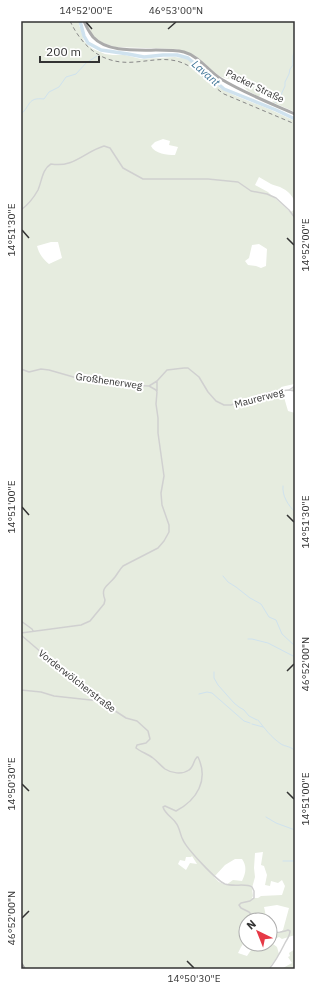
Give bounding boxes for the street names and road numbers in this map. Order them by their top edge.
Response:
street label: Packer Straße [224,66,287,106]
street label: Großhenerweg [75,370,144,392]
street label: Maurerweg [233,385,286,411]
street label: Vorderwölcherstraße [36,647,119,716]

